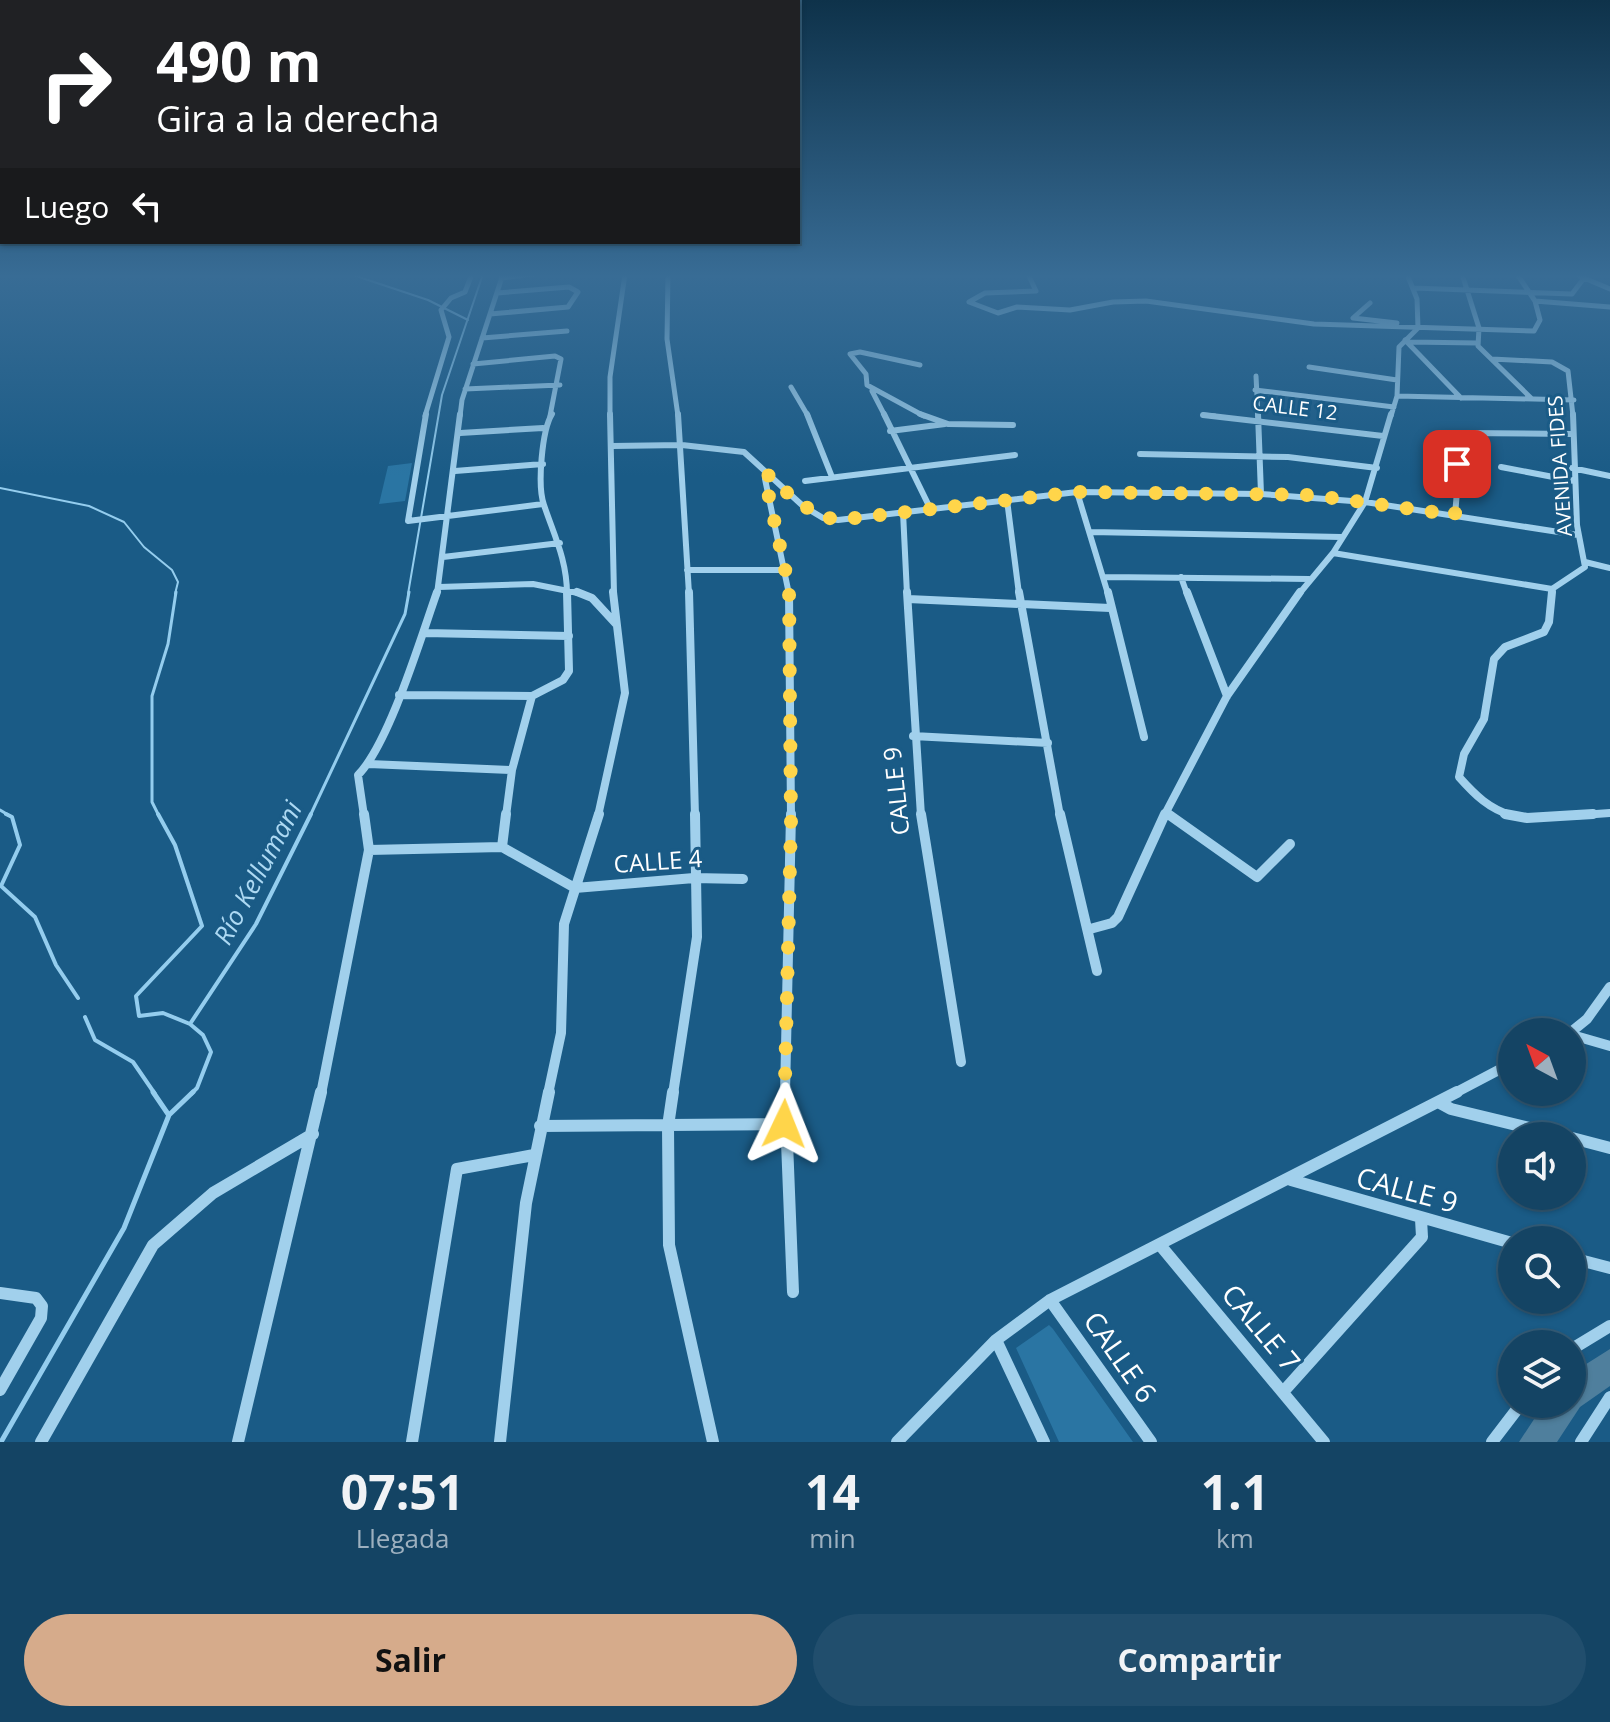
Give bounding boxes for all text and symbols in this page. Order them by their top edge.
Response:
text: 490 m [156,22,322,98]
icon: right [24,32,128,136]
text: Gira a la derecha [156,94,440,143]
icon: left [125,184,169,228]
text: Luego [24,186,109,227]
street label: CALLE 12 [1251,389,1339,426]
street label: AVENIDA FIDES [1541,395,1578,537]
pin [1423,430,1491,498]
icon: arrive [1435,442,1479,486]
street label: CALLE 9 [874,745,917,837]
water label: Río Kellumani [204,794,310,950]
street label: CALLE 4 [613,841,704,880]
north arrow [1498,1018,1586,1106]
map controls [1498,1018,1586,1418]
position arrow [742,1082,826,1166]
button: sound [1498,1122,1586,1210]
street label: CALLE 9 [1352,1157,1462,1221]
button: search [1498,1226,1586,1314]
street label: CALLE 7 [1214,1276,1310,1379]
street label: CALLE 6 [1076,1303,1166,1410]
button: layers [1498,1330,1586,1418]
text: 07:51 [341,1459,464,1524]
text: 14 [805,1459,860,1524]
text: 1.1 [1201,1459,1269,1524]
text: Llegada [356,1520,449,1556]
text: min [809,1520,856,1556]
text: km [1216,1520,1254,1556]
button: Salir [24,1614,797,1706]
button: Compartir [813,1614,1586,1706]

